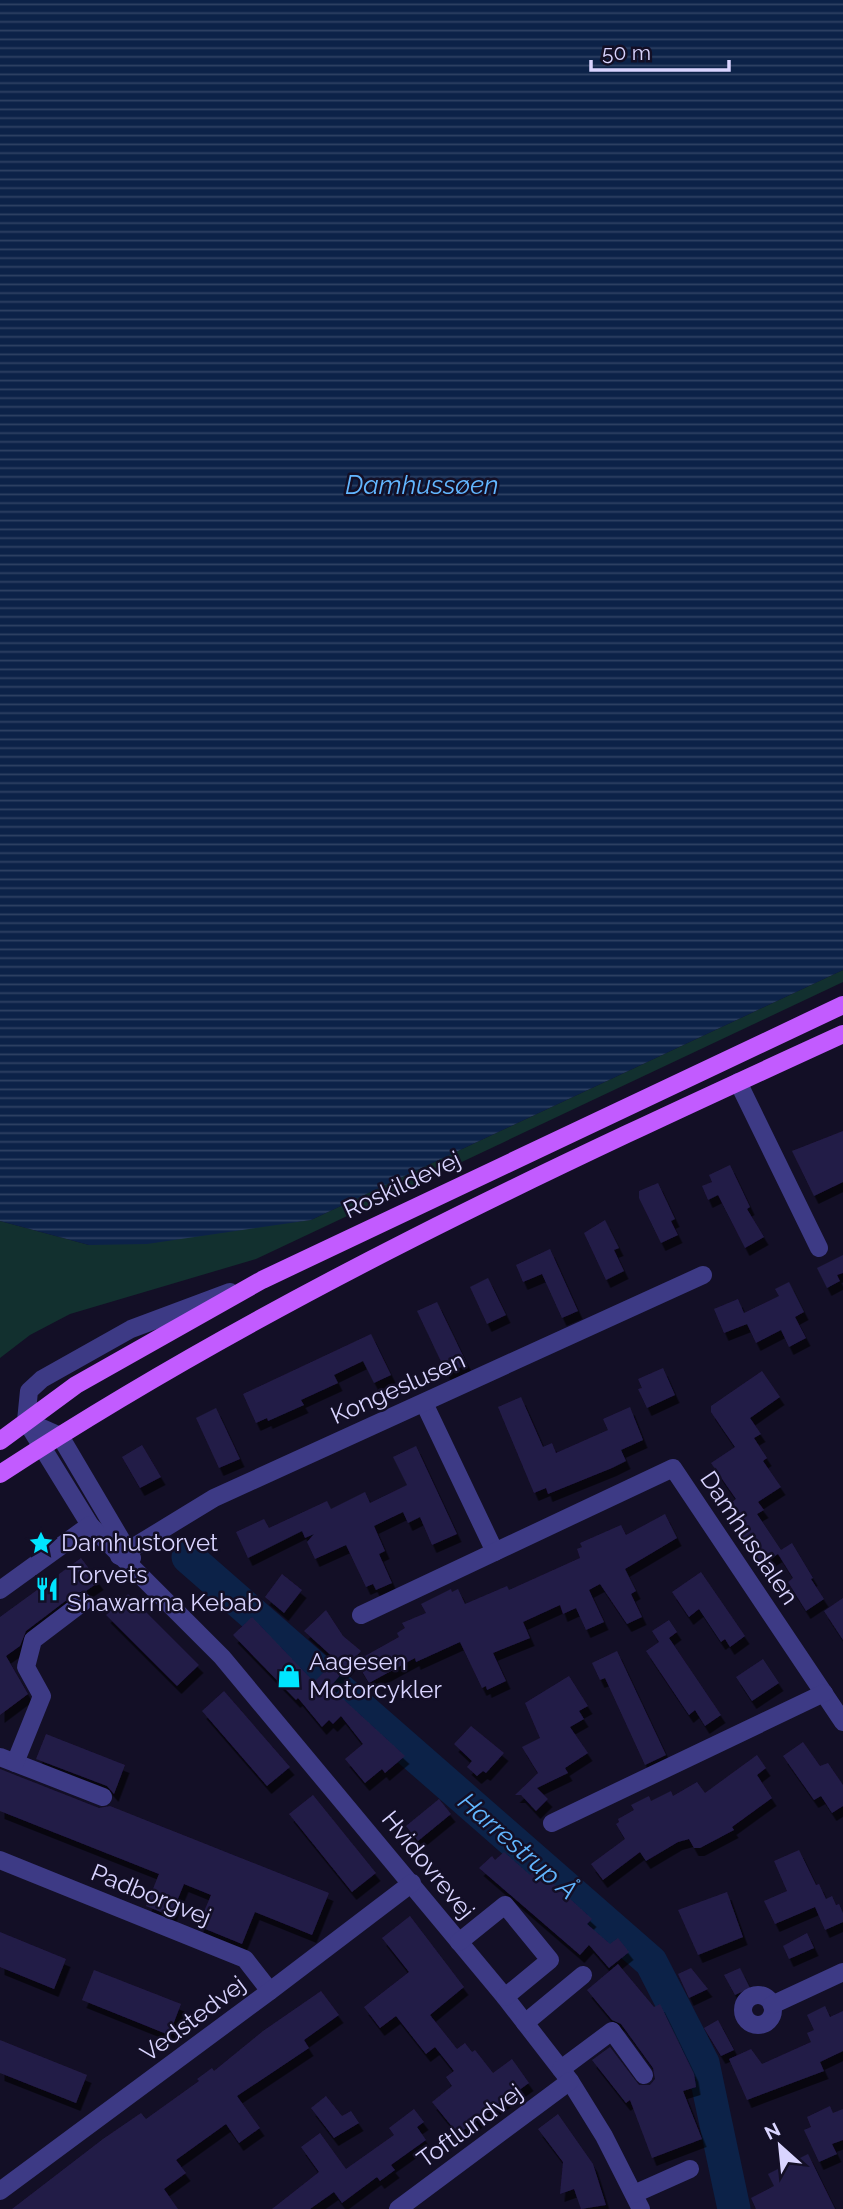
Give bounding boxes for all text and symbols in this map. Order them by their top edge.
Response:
scale bar [591,28,729,72]
text: 50 m [602,40,651,65]
water label: Damhussøen [345,470,499,500]
street label: Roskildevej [338,1145,465,1224]
street label: Kongeslusen [326,1345,469,1430]
street label: Damhusdalen [694,1465,805,1610]
place label: Damhustorvet [61,1528,218,1557]
place icon: Damhustorvet [27,1529,55,1557]
place label: Torvets Shawarma Kebab [67,1560,262,1617]
restaurant icon: Torvets Shawarma Kebab [33,1575,61,1603]
place label: Aagesen Motorcykler [309,1647,442,1704]
shop icon: Aagesen Motorcykler [275,1662,303,1690]
water label: Harrestrup Å [453,1786,583,1906]
street label: Hvidovrevej [376,1805,481,1925]
street label: Padborgvej [87,1857,215,1932]
street label: Vedstedvej [134,1970,251,2067]
street label: Toftlundvej [411,2078,528,2174]
north arrow [745,2111,815,2181]
text: N [761,2118,784,2144]

